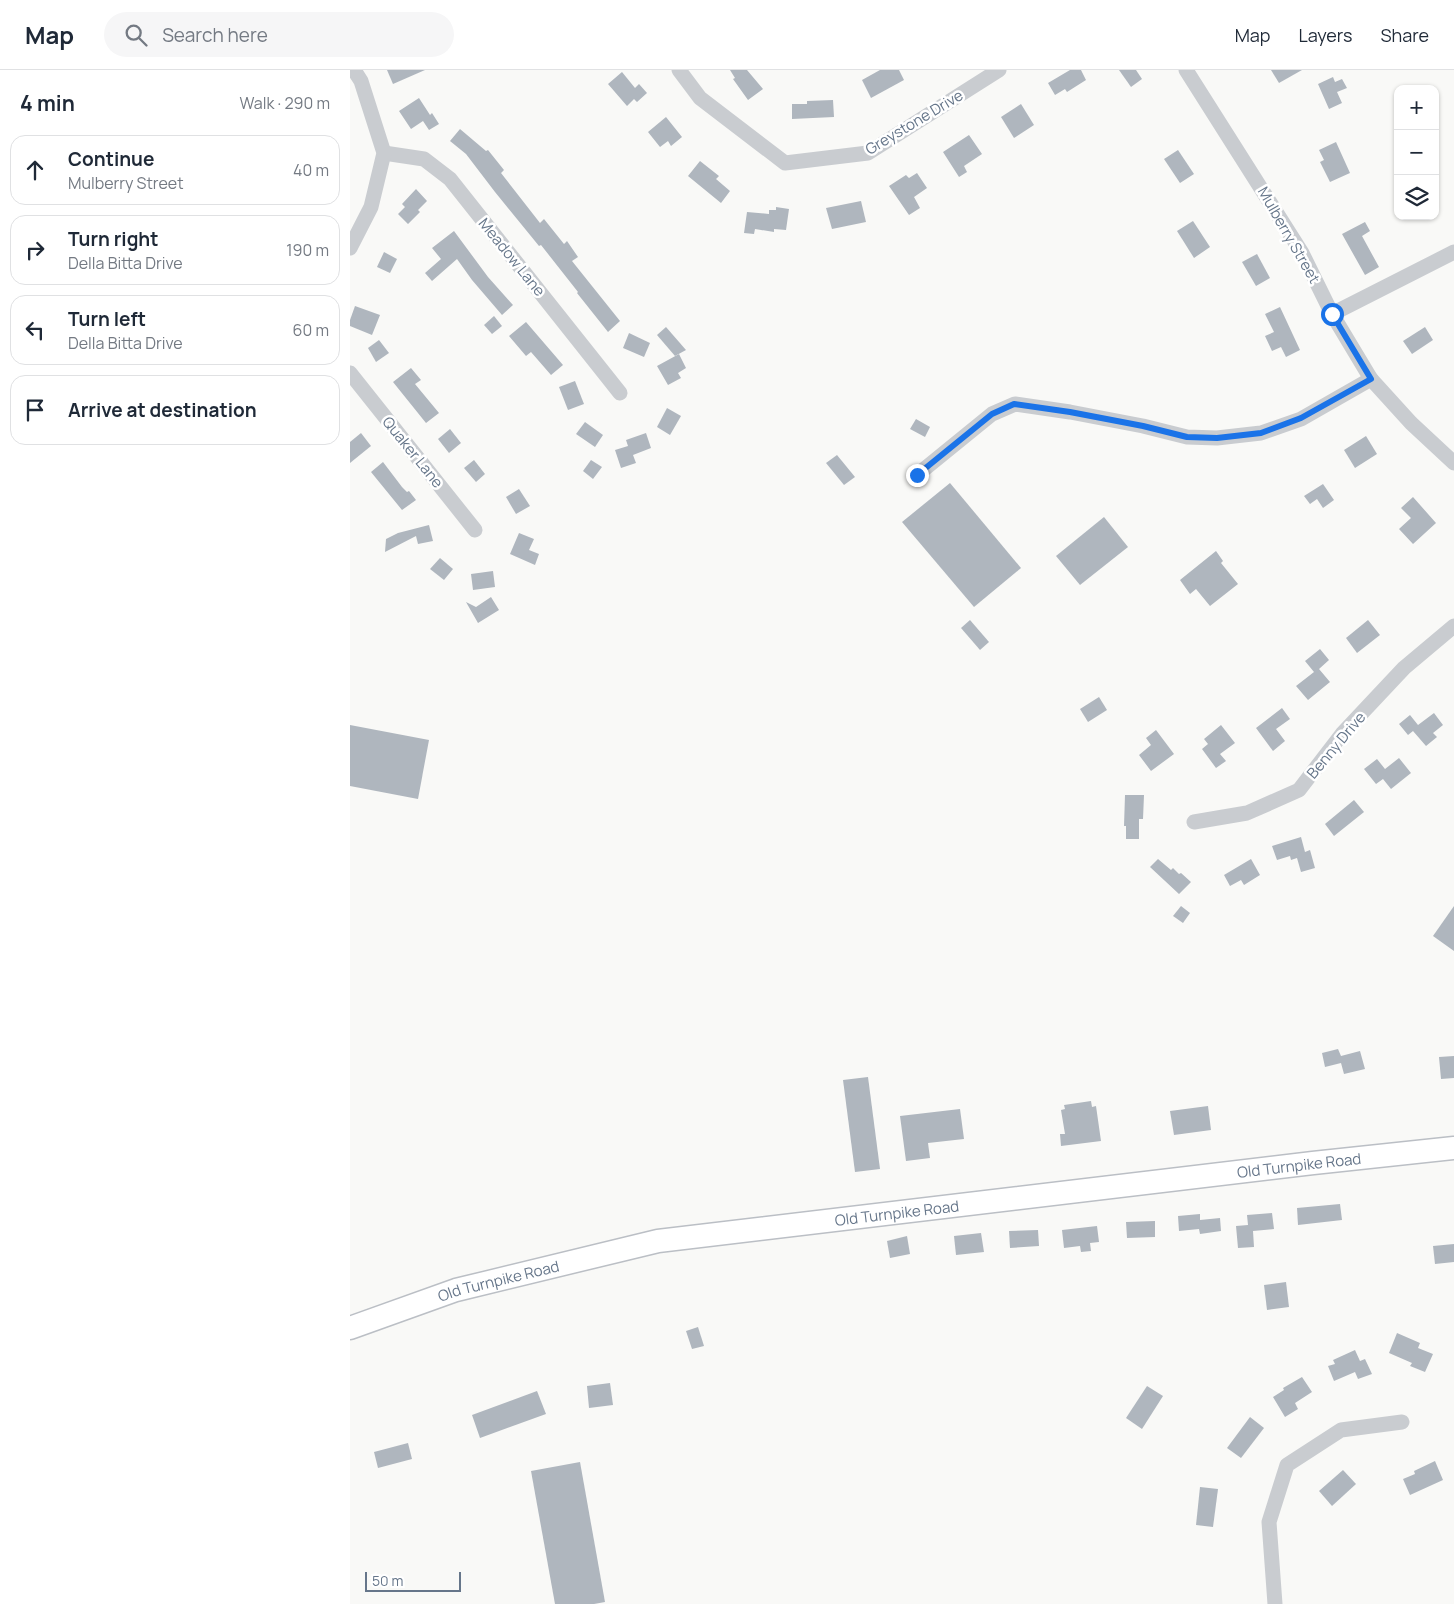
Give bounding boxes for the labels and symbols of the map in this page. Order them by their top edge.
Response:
street label: Greystone Drive [861,84,967,159]
street label: Mulberry Street [1253,183,1325,287]
street label: Meadow Lane [474,213,550,301]
route start [1321,303,1344,326]
street label: Quaker Lane [378,412,448,492]
route end [906,464,929,487]
street label: Benny Drive [1302,707,1370,783]
street label: Old Turnpike Road [1236,1147,1362,1182]
street label: Old Turnpike Road [834,1195,960,1230]
street label: Old Turnpike Road [435,1255,561,1306]
scale bar [365,1569,461,1592]

